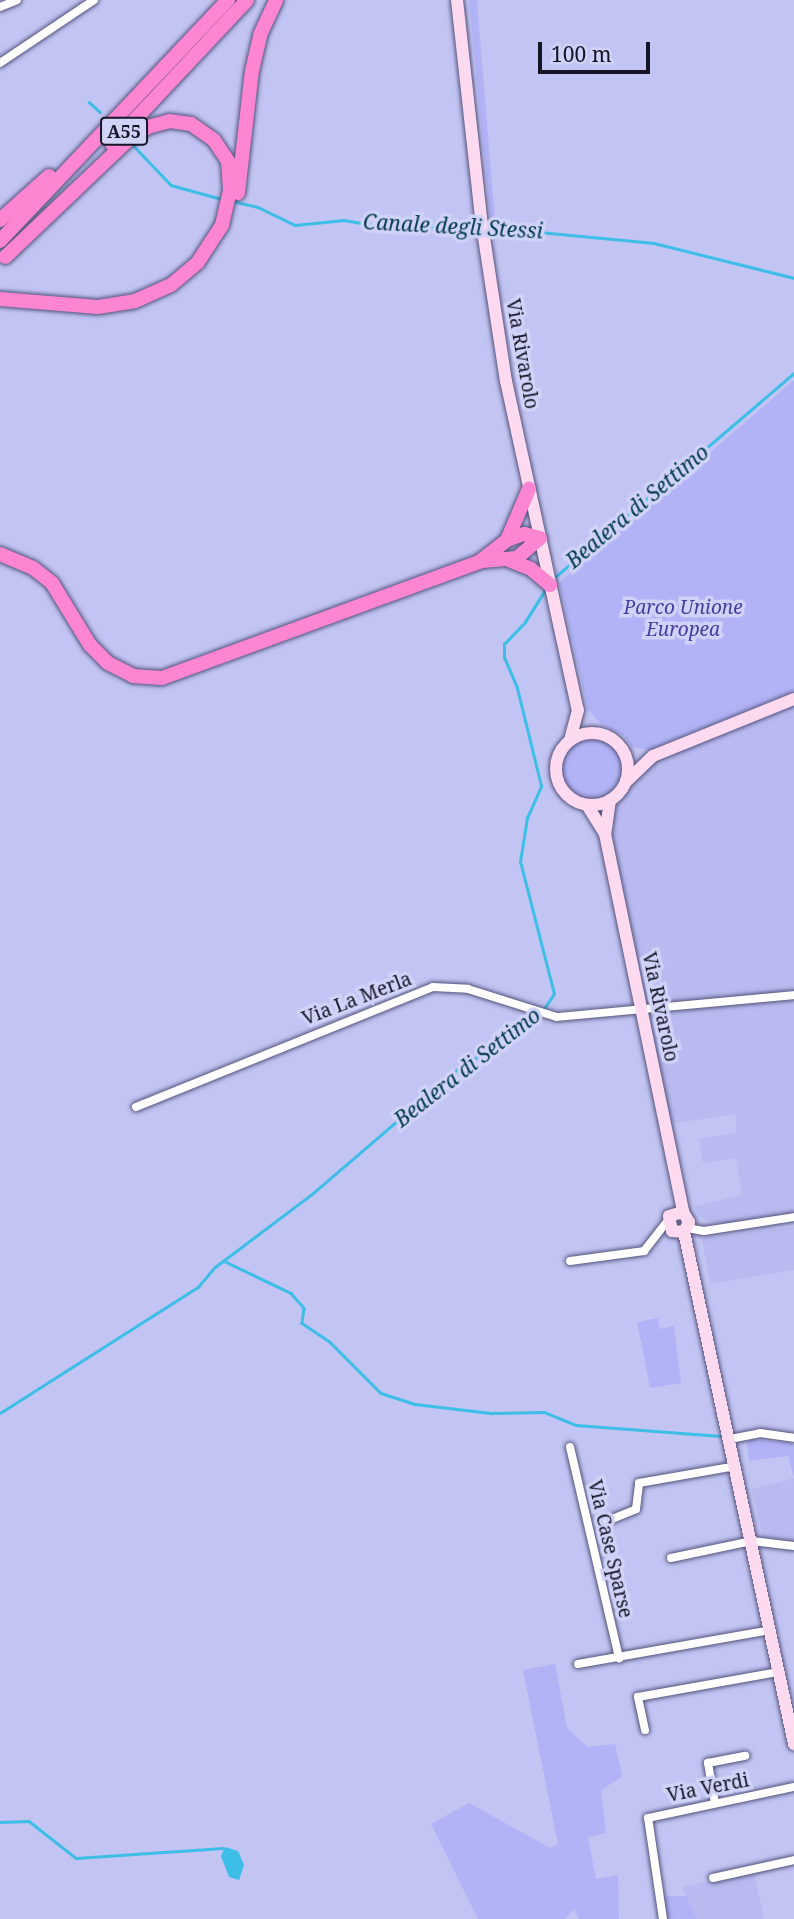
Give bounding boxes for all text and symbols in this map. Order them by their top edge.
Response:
scale bar [542,28,654,72]
text: 100 m [551,40,612,68]
road number: A55 [100,116,148,146]
water label: Canale degli Stessi [362,209,544,243]
street label: Via Rivarolo [501,297,543,411]
water label: Bealera di Settimo [561,439,713,573]
park label: Parco Unione Europea [623,597,743,641]
street label: Via Rivarolo [637,950,683,1064]
street label: Via La Merla [299,968,415,1030]
water label: Bealera di Settimo [389,1002,545,1132]
street label: Via Case Sparse [583,1478,637,1620]
street label: Via Verdi [665,1769,751,1807]

